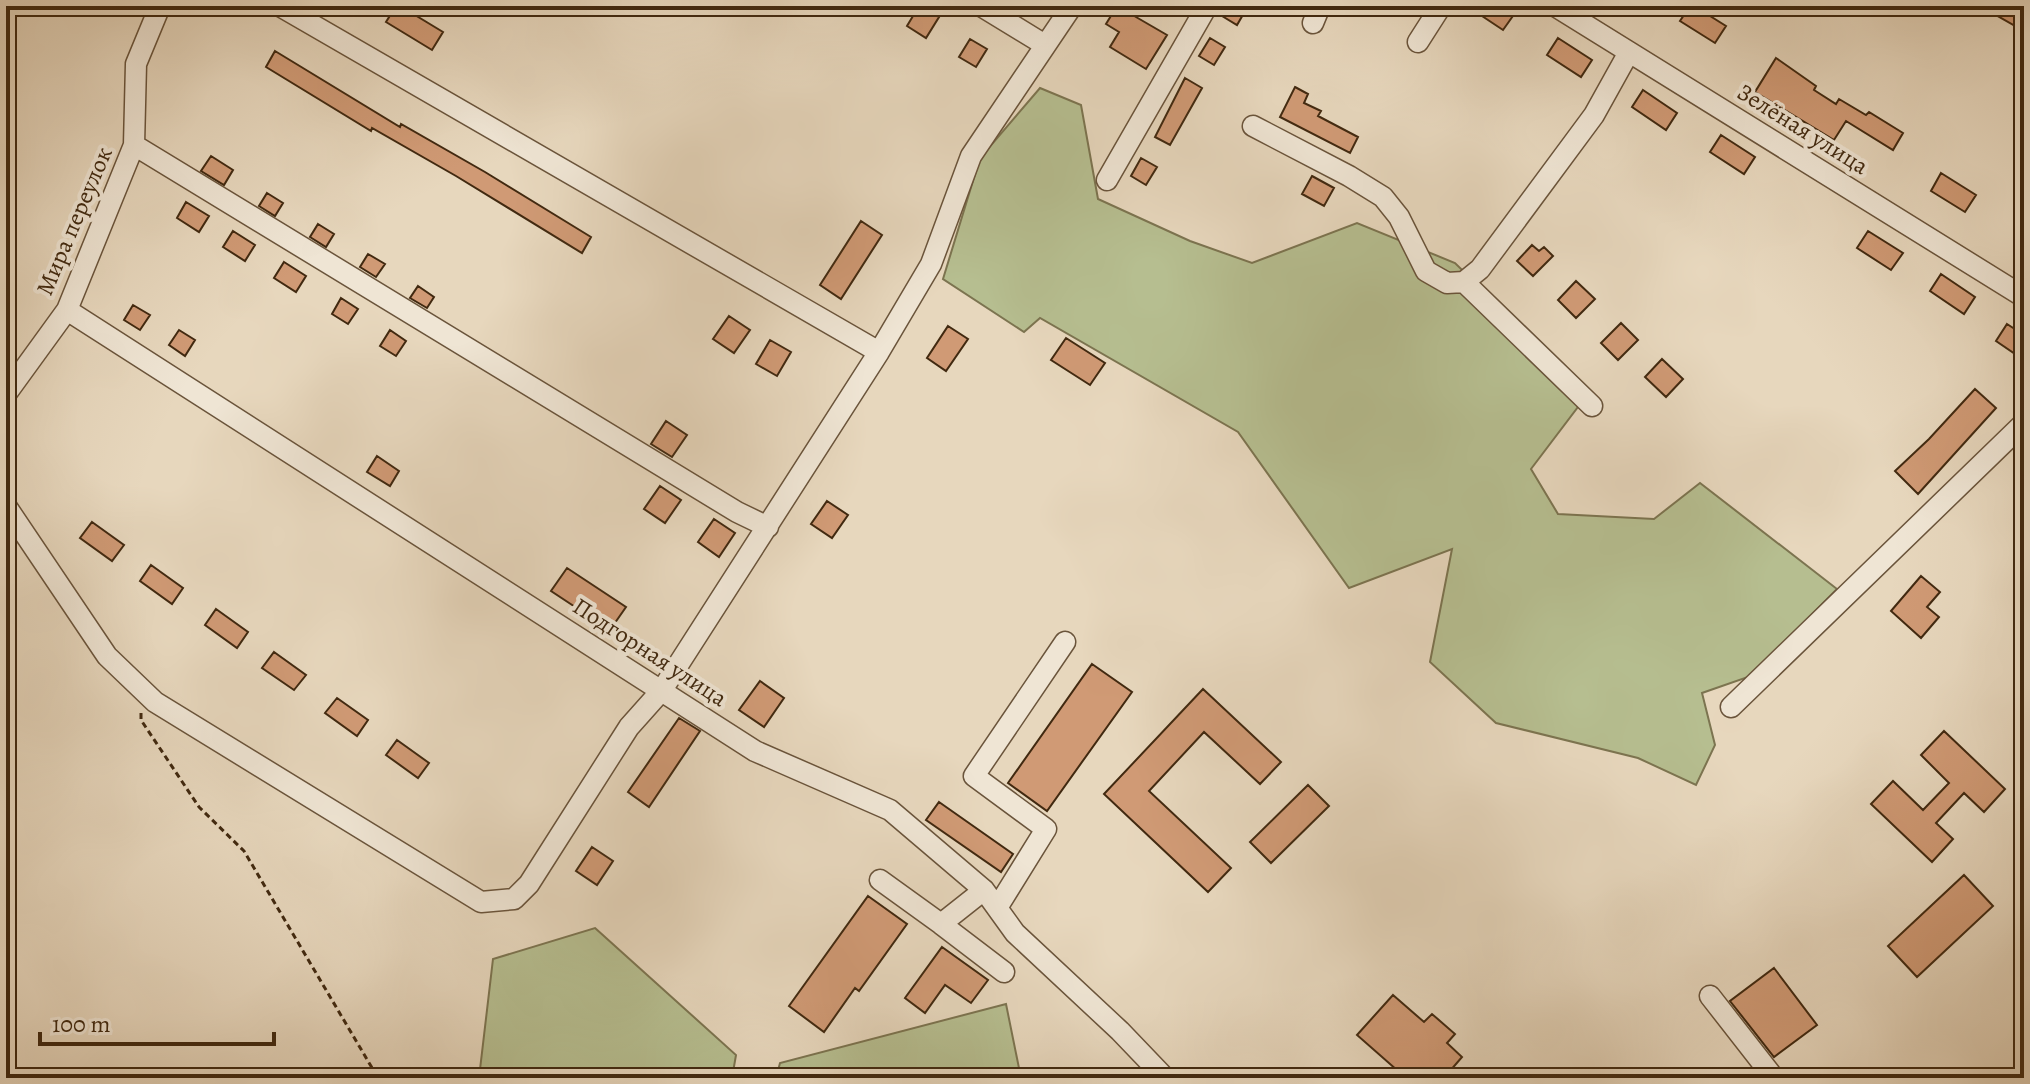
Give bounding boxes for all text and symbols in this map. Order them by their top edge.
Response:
street label: Зелёная улица [1731,76,1875,182]
street label: Мира переулок [28,142,120,300]
street label: Подгорная улица [567,590,733,714]
scale bar [40,996,274,1046]
text: 100 m [52,1008,111,1040]

